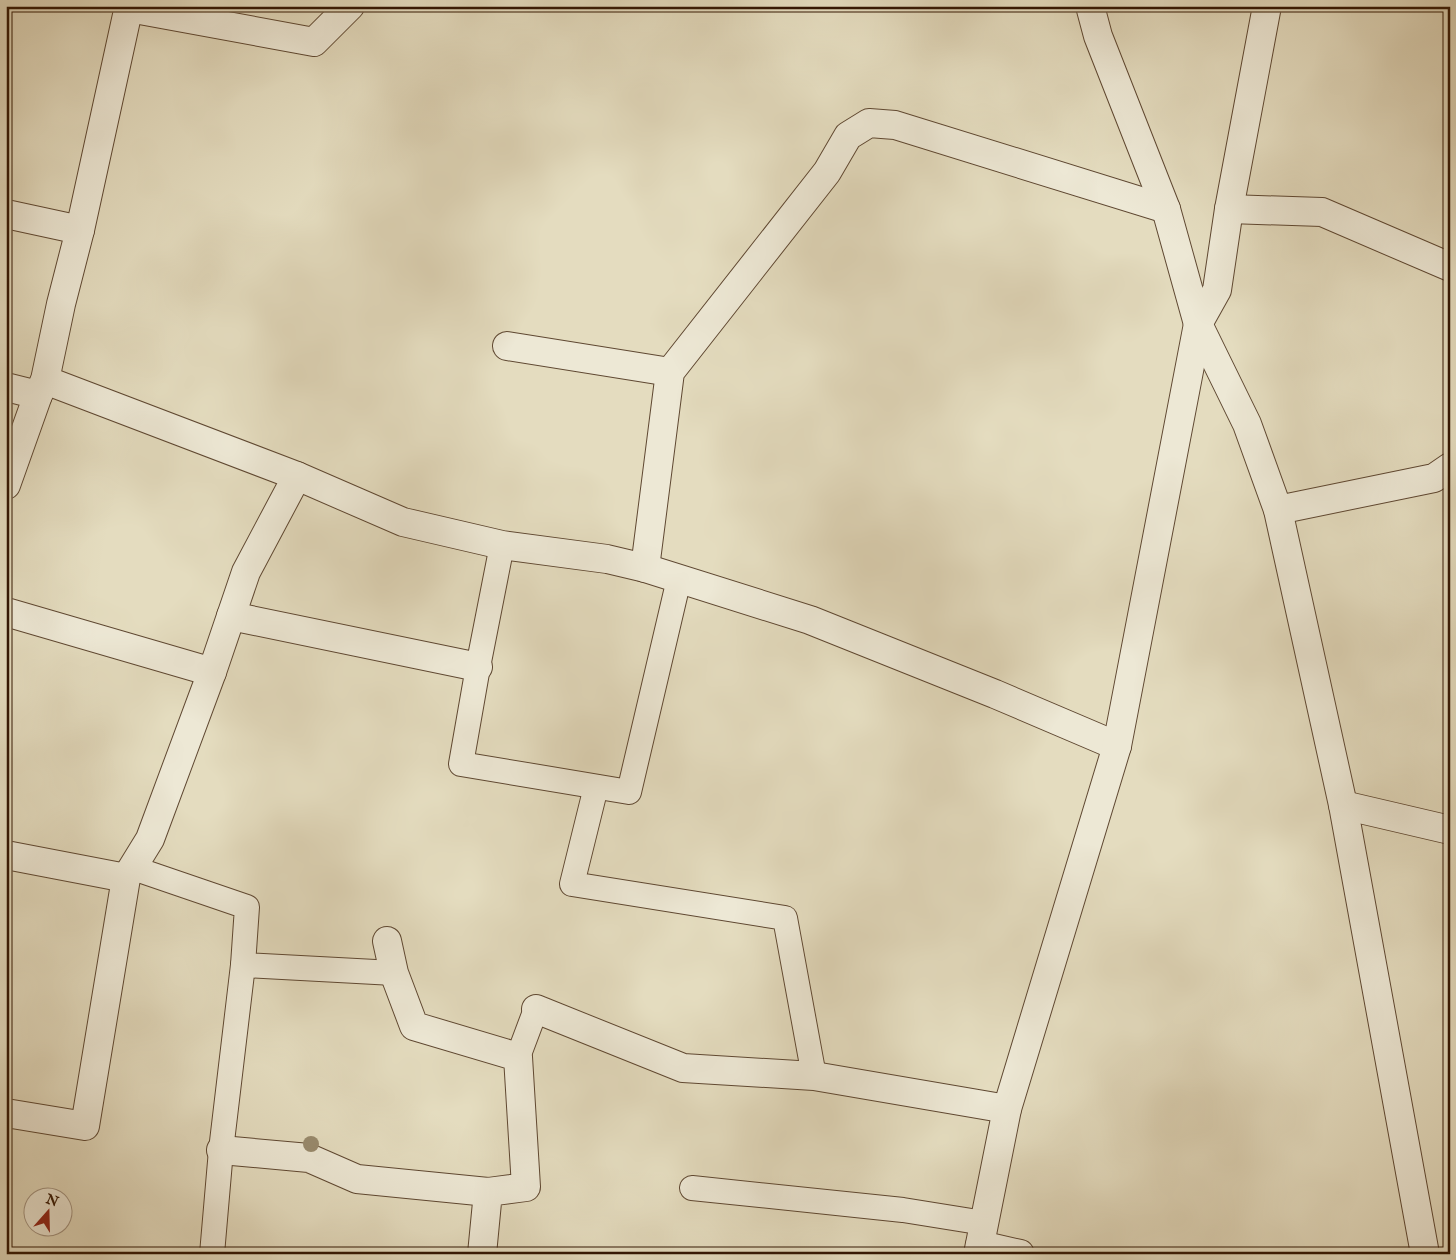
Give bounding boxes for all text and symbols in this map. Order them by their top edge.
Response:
north arrow [22,1188,72,1238]
text: N [42,1190,61,1211]

